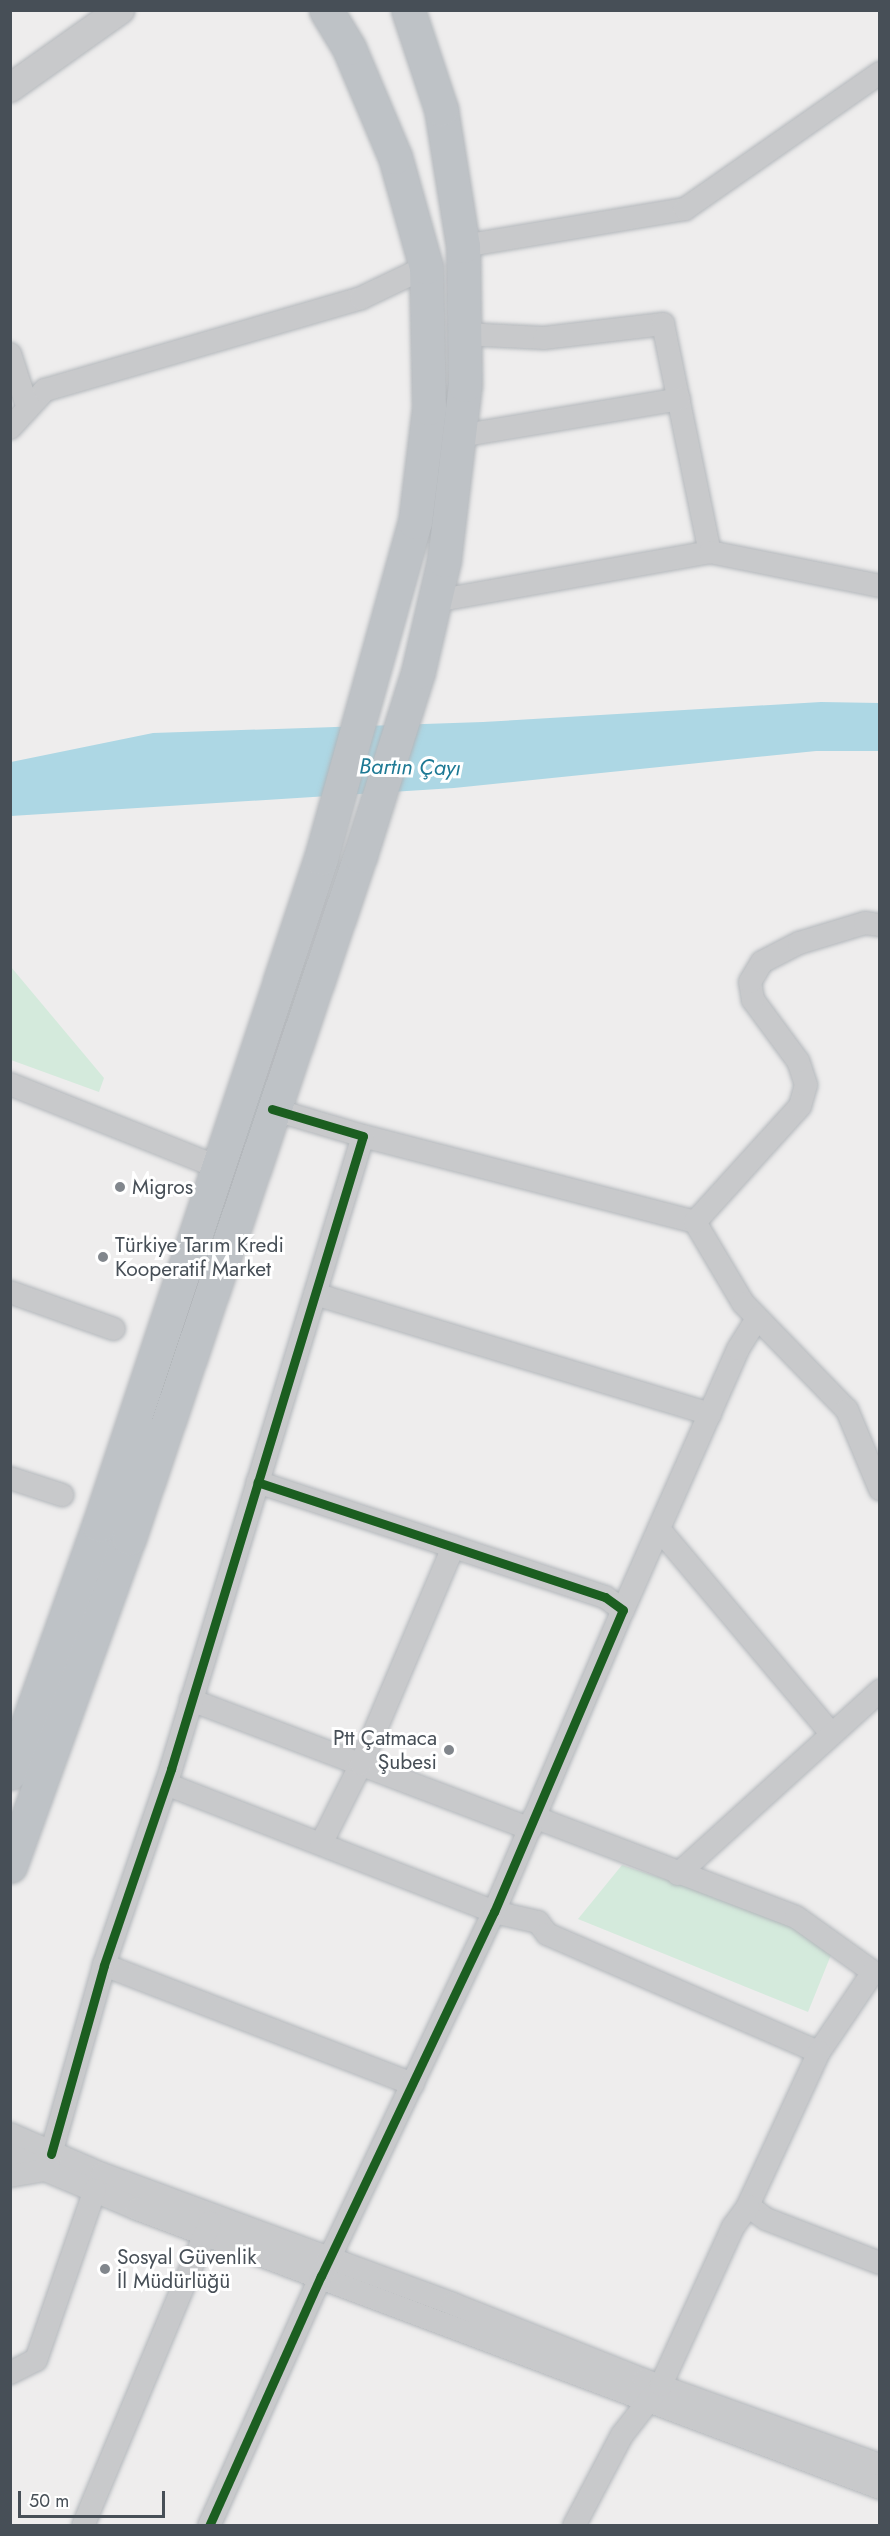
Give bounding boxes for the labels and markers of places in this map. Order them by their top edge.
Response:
place label: Migros [132,1174,193,1200]
marker: Migros [113,1180,127,1194]
place label: Türkiye Tarım Kredi Kooperatif Market [115,1232,284,1282]
marker: Türkiye Tarım Kredi Kooperatif Market [96,1250,110,1264]
place label: Ptt Çatmaca Şubesi [333,1725,437,1775]
marker: Ptt Çatmaca Şubesi [442,1743,456,1757]
place label: Sosyal Güvenlik İl Müdürlüğü [117,2244,256,2294]
marker: Sosyal Güvenlik İl Müdürlüğü [98,2262,112,2276]

